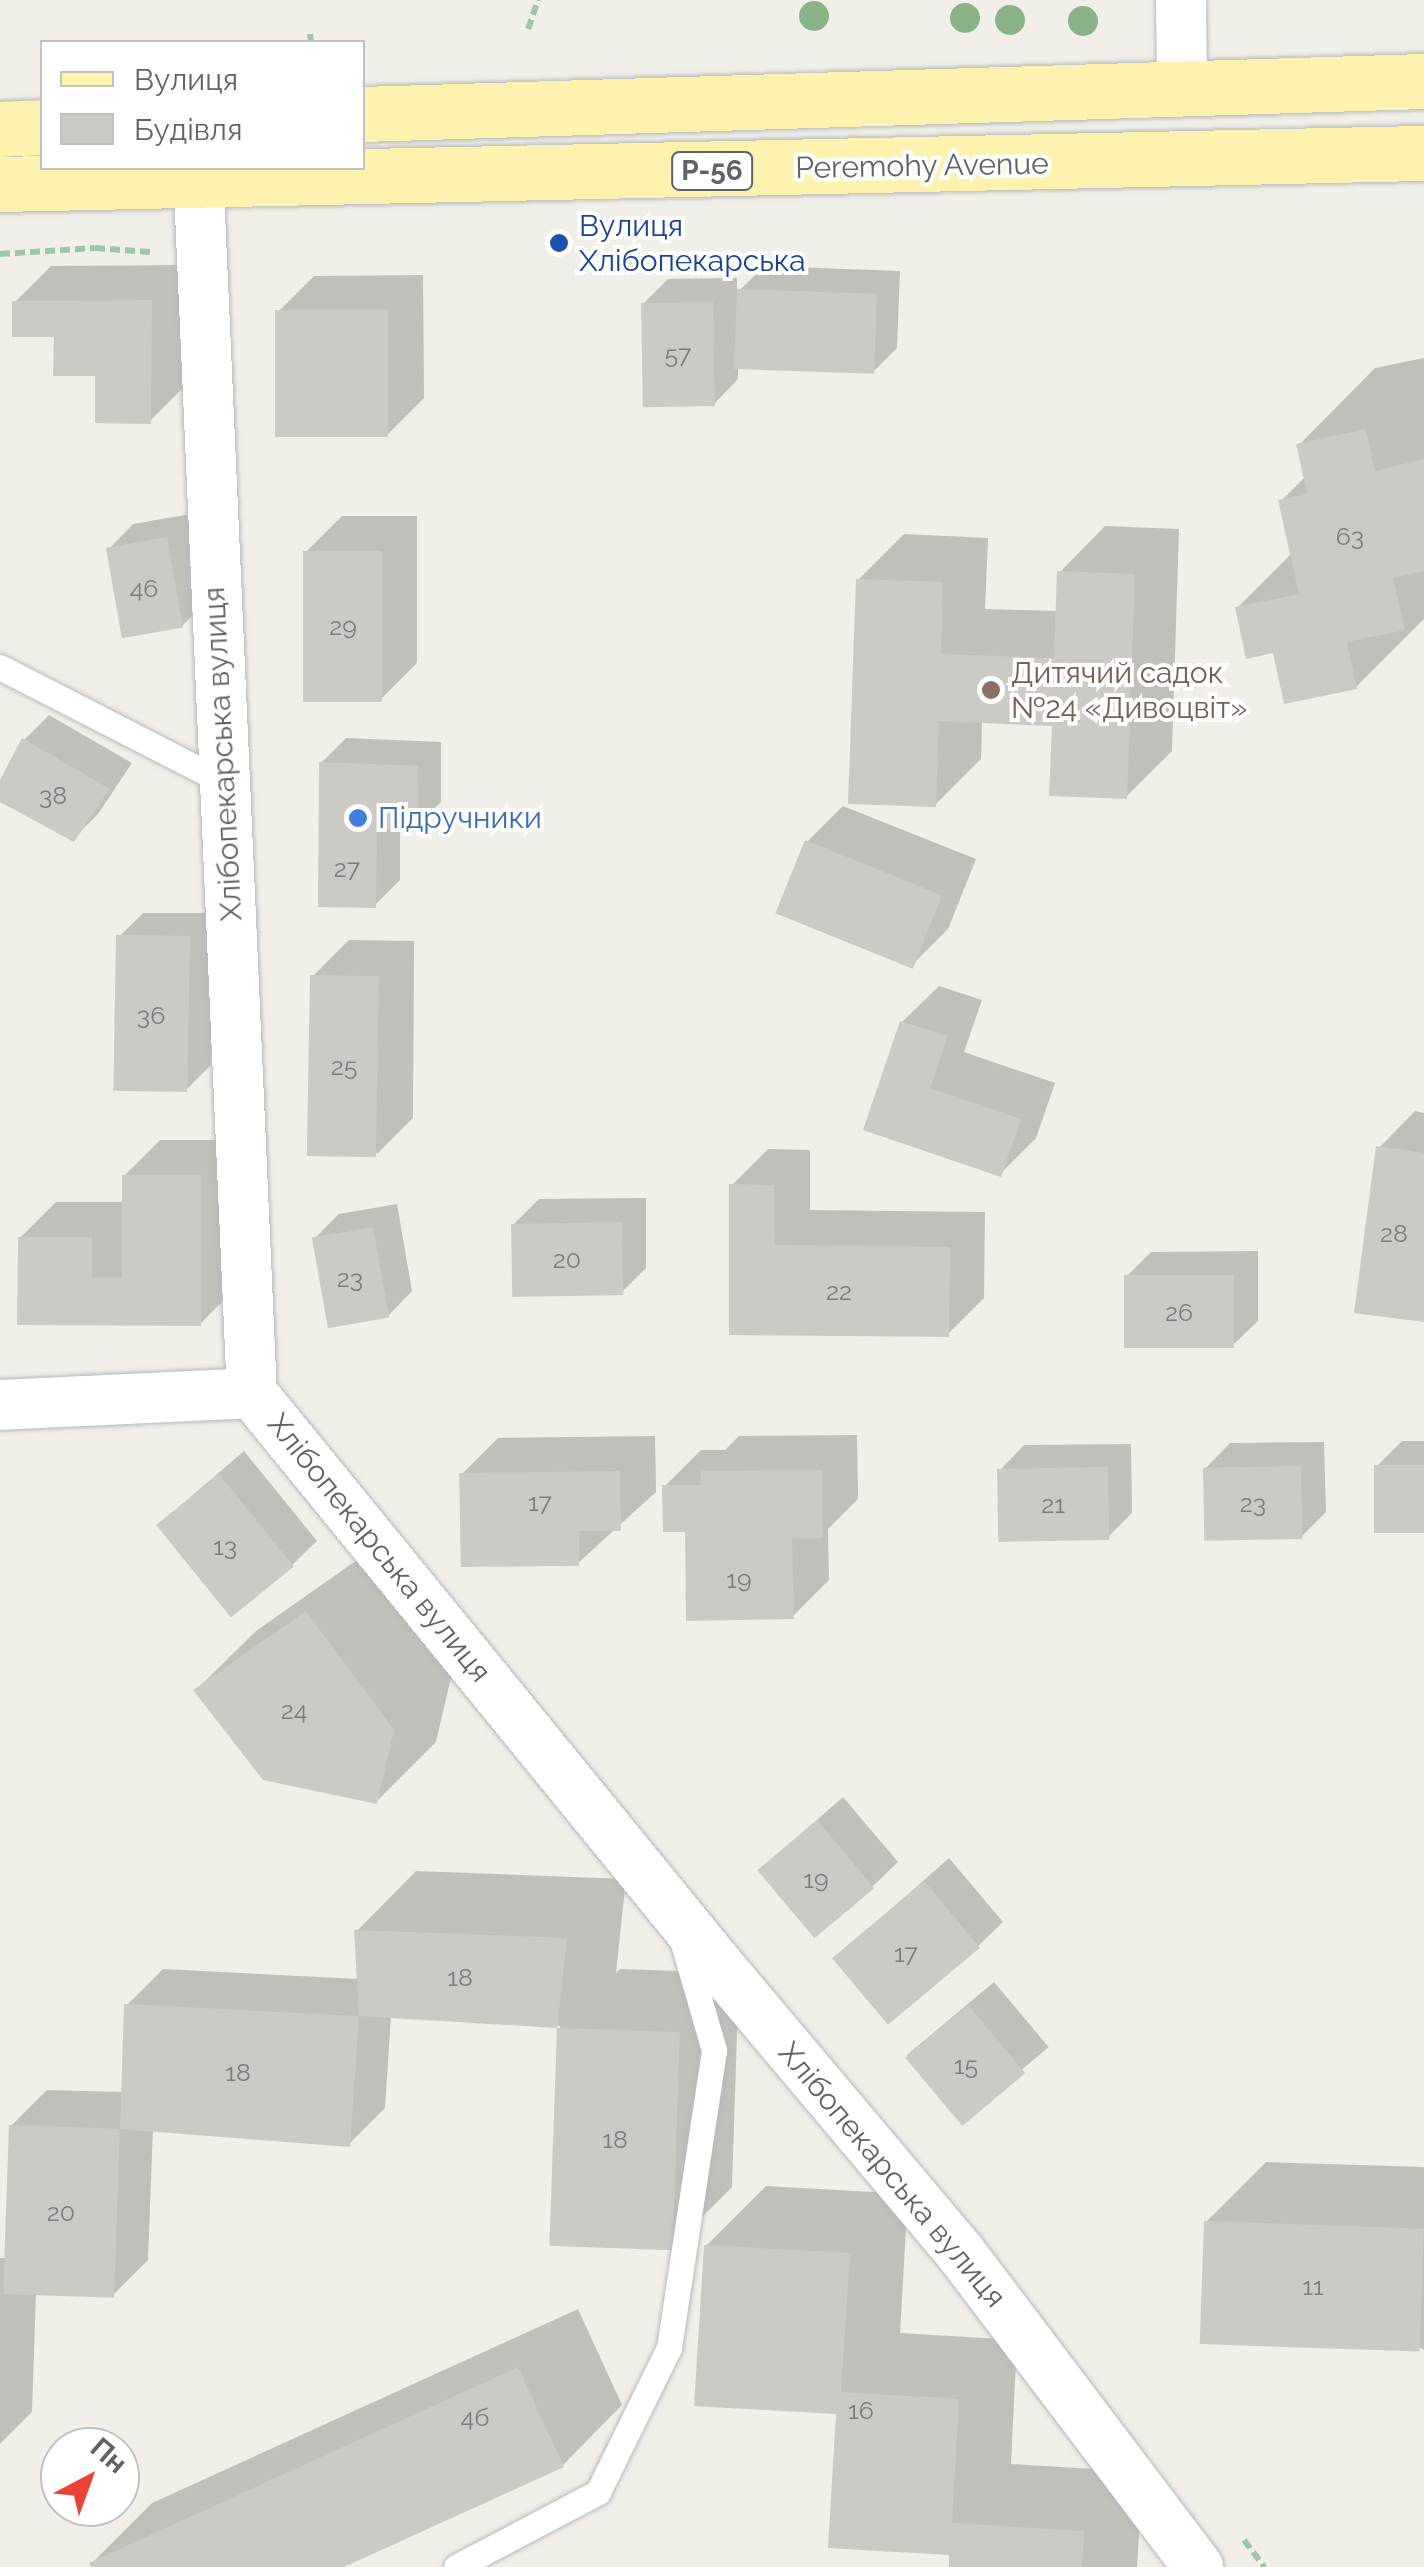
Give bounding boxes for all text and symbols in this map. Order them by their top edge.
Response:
legend [40,40,365,170]
text: Вулиця [134,62,238,97]
text: Будівля [134,112,242,147]
street label: Peremohy Avenue [794,146,1050,186]
road number: Р-56 [670,148,754,194]
place label: Вулиця Хлібопекарська [579,208,806,278]
marker: Вулиця Хлібопекарська [548,232,570,254]
house number: 57 [665,339,691,369]
house number: 63 [1336,521,1364,551]
house number: 46 [130,573,158,603]
street label: Хлібопекарська вулиця [196,586,250,922]
house number: 29 [329,611,357,641]
place label: Дитячий садок №24 «Дивоцвіт» [1011,655,1247,726]
marker: Дитячий садок №24 «Дивоцвіт» [980,679,1002,701]
house number: 38 [39,780,67,810]
place label: Підручники [378,800,542,836]
marker: Підручники [347,807,369,829]
house number: 27 [334,853,360,883]
house number: 36 [137,1000,165,1030]
house number: 25 [331,1051,357,1081]
house number: 28 [1380,1218,1408,1248]
house number: 20 [553,1244,581,1274]
house number: 23 [337,1263,363,1293]
house number: 22 [826,1276,852,1306]
house number: 26 [1165,1297,1193,1327]
street label: Хлібопекарська вулиця [260,1407,498,1689]
house number: 17 [528,1487,552,1517]
house number: 23 [1240,1488,1266,1518]
house number: 21 [1041,1489,1065,1519]
house number: 13 [213,1531,237,1561]
house number: 19 [726,1564,752,1594]
house number: 24 [281,1695,307,1725]
house number: 19 [803,1864,829,1894]
house number: 17 [894,1938,918,1968]
house number: 18 [447,1962,473,1992]
street label: Хлібопекарська вулиця [771,2035,1013,2315]
house number: 15 [954,2050,978,2080]
house number: 18 [225,2057,251,2087]
house number: 18 [602,2124,628,2154]
house number: 20 [47,2197,75,2227]
house number: 11 [1302,2271,1324,2301]
house number: 16 [848,2395,874,2425]
house number: 4б [461,2402,489,2432]
north arrow [40,2427,140,2527]
text: Пн [84,2431,134,2480]

